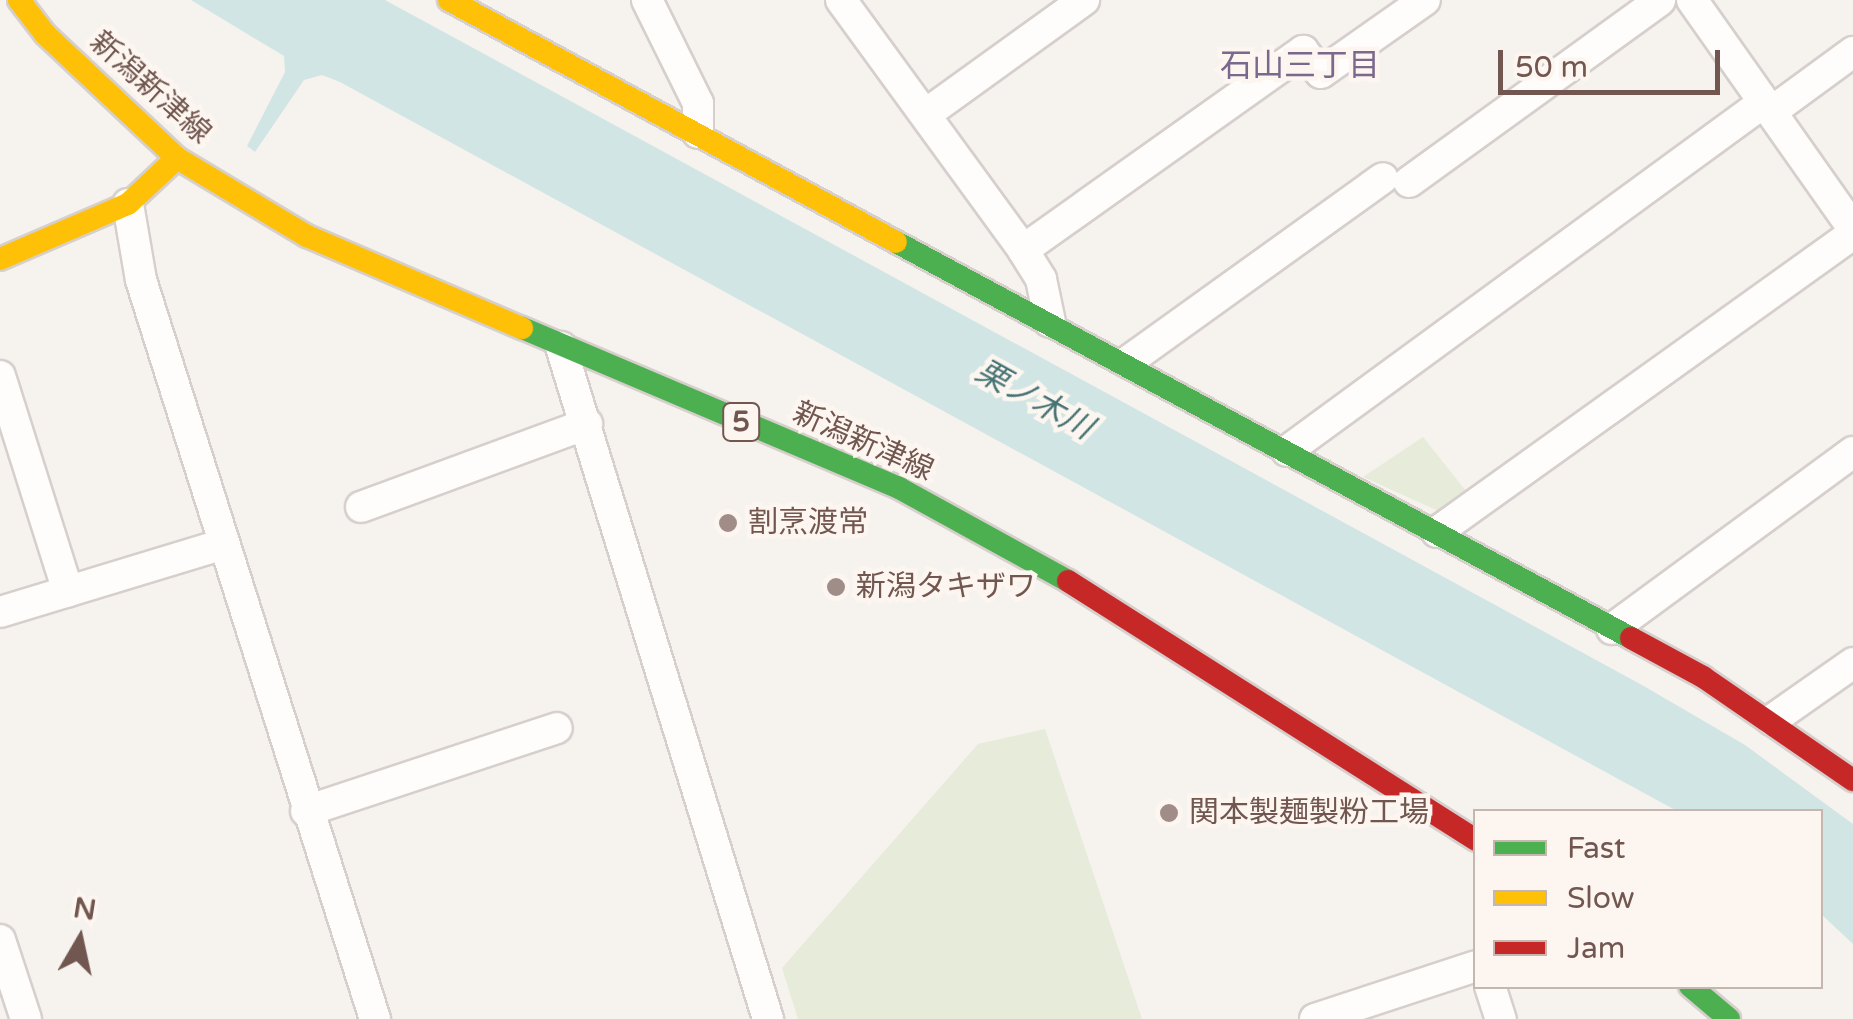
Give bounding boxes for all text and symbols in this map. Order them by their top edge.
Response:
street label: 新潟新津線 [82,24,218,152]
scale bar [1503,30,1726,92]
district label: 石山三丁目 [1220,47,1380,85]
text: 50 m [1515,49,1588,86]
water label: 栗ノ木川 [969,352,1099,448]
street label: 新潟新津線 [787,395,939,489]
road number: 5 [721,399,761,445]
place label: 割烹渡常 [748,505,868,541]
marker: 割烹渡常 [717,512,739,534]
place label: 新潟タキザワ [856,569,1036,605]
marker: 新潟タキザワ [825,576,847,598]
place label: 関本製麺製粉工場 [1189,795,1429,831]
marker: 関本製麺製粉工場 [1158,802,1180,824]
legend [1473,809,1823,989]
text: Fast [1567,830,1626,867]
text: Slow [1567,880,1635,917]
north arrow [30,889,130,989]
text: N [71,891,98,928]
text: Jam [1567,930,1625,967]

